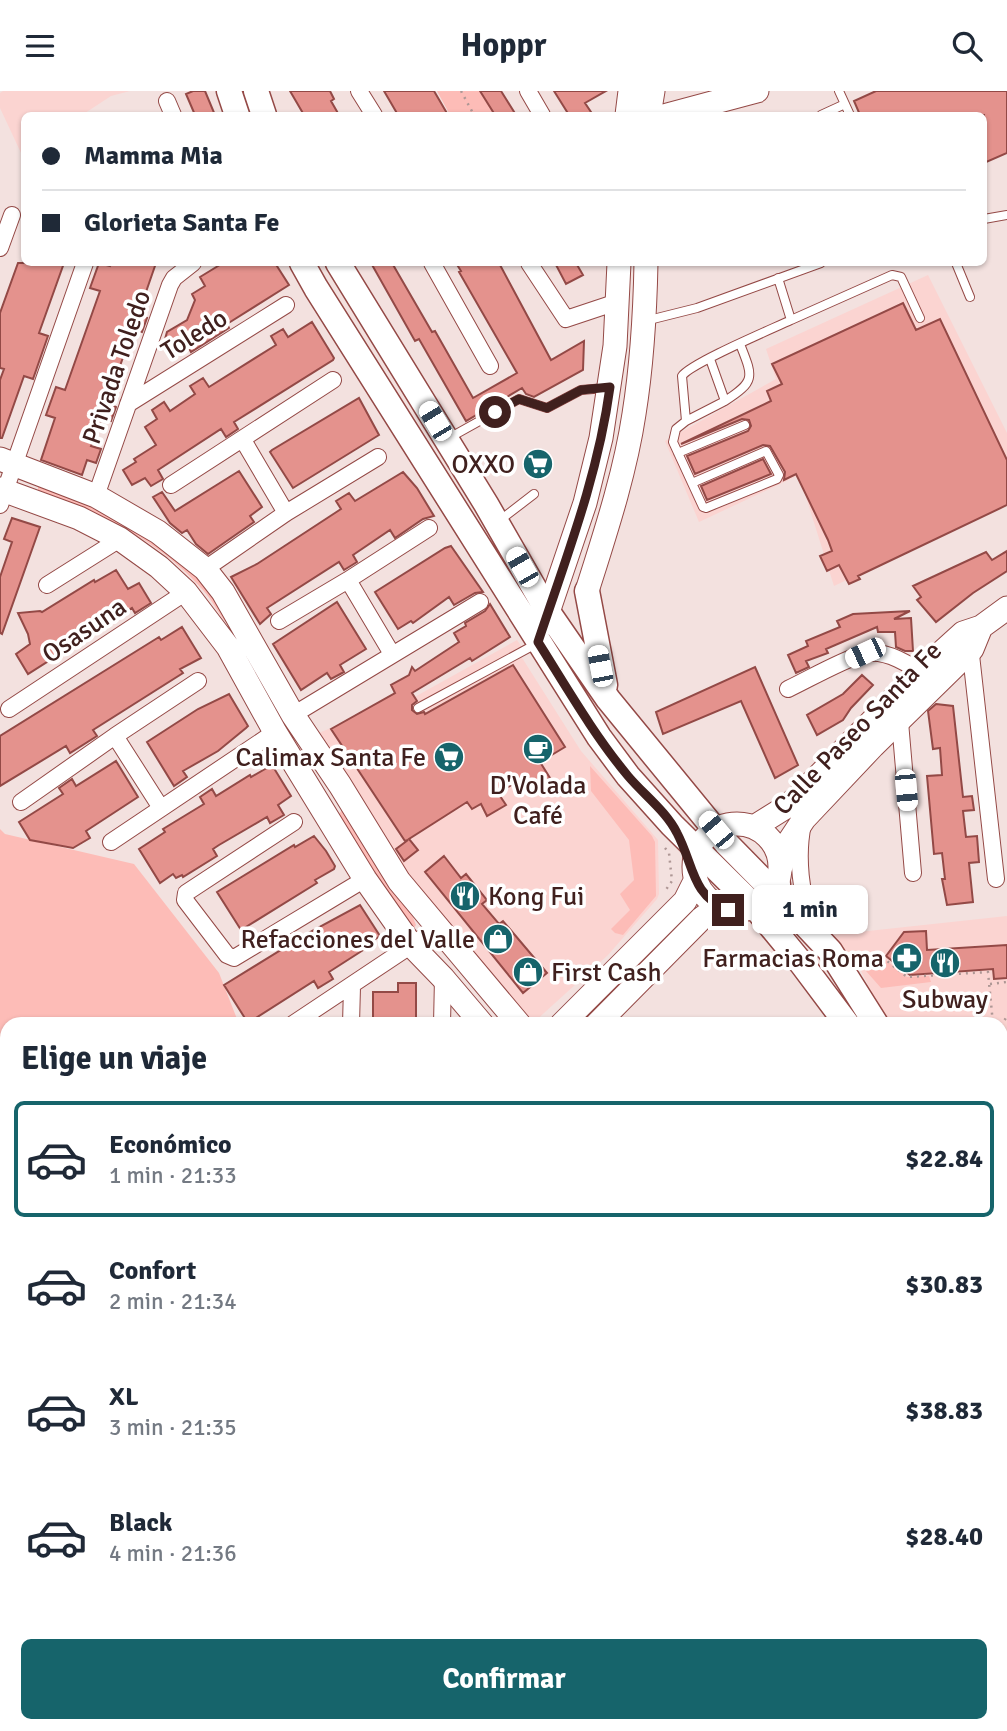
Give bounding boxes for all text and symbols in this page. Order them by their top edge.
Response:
text: Hoppr [461,26,546,65]
icon: menu [21,27,59,65]
icon: search [948,27,986,65]
text: Mamma Mia [84,140,223,172]
text: Glorieta Santa Fe [84,207,280,239]
street label: Privada Toledo [76,286,158,448]
street label: Toledo [156,302,233,367]
route start [479,396,511,428]
car [416,398,455,444]
supermarket icon: OXXO [521,447,555,481]
place label: OXXO [451,449,515,481]
car [503,544,542,590]
street label: Osasuna [36,591,133,671]
street label: Calle Paseo Santa Fe [767,635,949,822]
car [842,635,889,671]
car [586,643,615,689]
cafe icon: D'Volada Café [521,732,555,766]
supermarket icon: Calimax Santa Fe [432,740,466,774]
place label: Calimax Santa Fe [236,742,426,774]
car [894,768,919,812]
place label: D'Volada Café [489,770,587,832]
car [695,807,738,853]
restaurant icon: Kong Fui [448,879,482,913]
place label: Kong Fui [488,881,584,913]
callout: 1 min [752,885,868,935]
route end [712,894,744,926]
text: 1 min [782,895,838,924]
shop icon: Refacciones del Valle [481,922,515,956]
place label: Refacciones del Valle [240,924,475,956]
pharmacy icon: Farmacias Roma [890,941,924,975]
place label: Farmacias Roma [702,943,884,975]
restaurant icon: Subway [928,946,962,980]
shop icon: First Cash [511,955,545,989]
place label: First Cash [551,957,662,989]
place label: Subway [902,984,988,1016]
text: Elige un viaje [21,1039,207,1078]
icon: car [25,1128,88,1191]
text: Económico [109,1129,232,1161]
text: $22.84 [905,1143,983,1175]
text: 1 min · 21:33 [109,1161,237,1190]
icon: car [25,1254,88,1317]
text: Confort [109,1255,196,1287]
text: $30.83 [905,1269,983,1301]
text: 2 min · 21:34 [109,1287,237,1316]
icon: car [25,1380,88,1443]
text: XL [109,1381,139,1413]
text: $38.83 [905,1395,983,1427]
text: 3 min · 21:35 [109,1413,237,1442]
icon: car [25,1506,88,1569]
text: Black [109,1507,172,1539]
text: $28.40 [905,1521,983,1553]
text: 4 min · 21:36 [109,1539,237,1568]
button: Confirmar [21,1639,987,1719]

